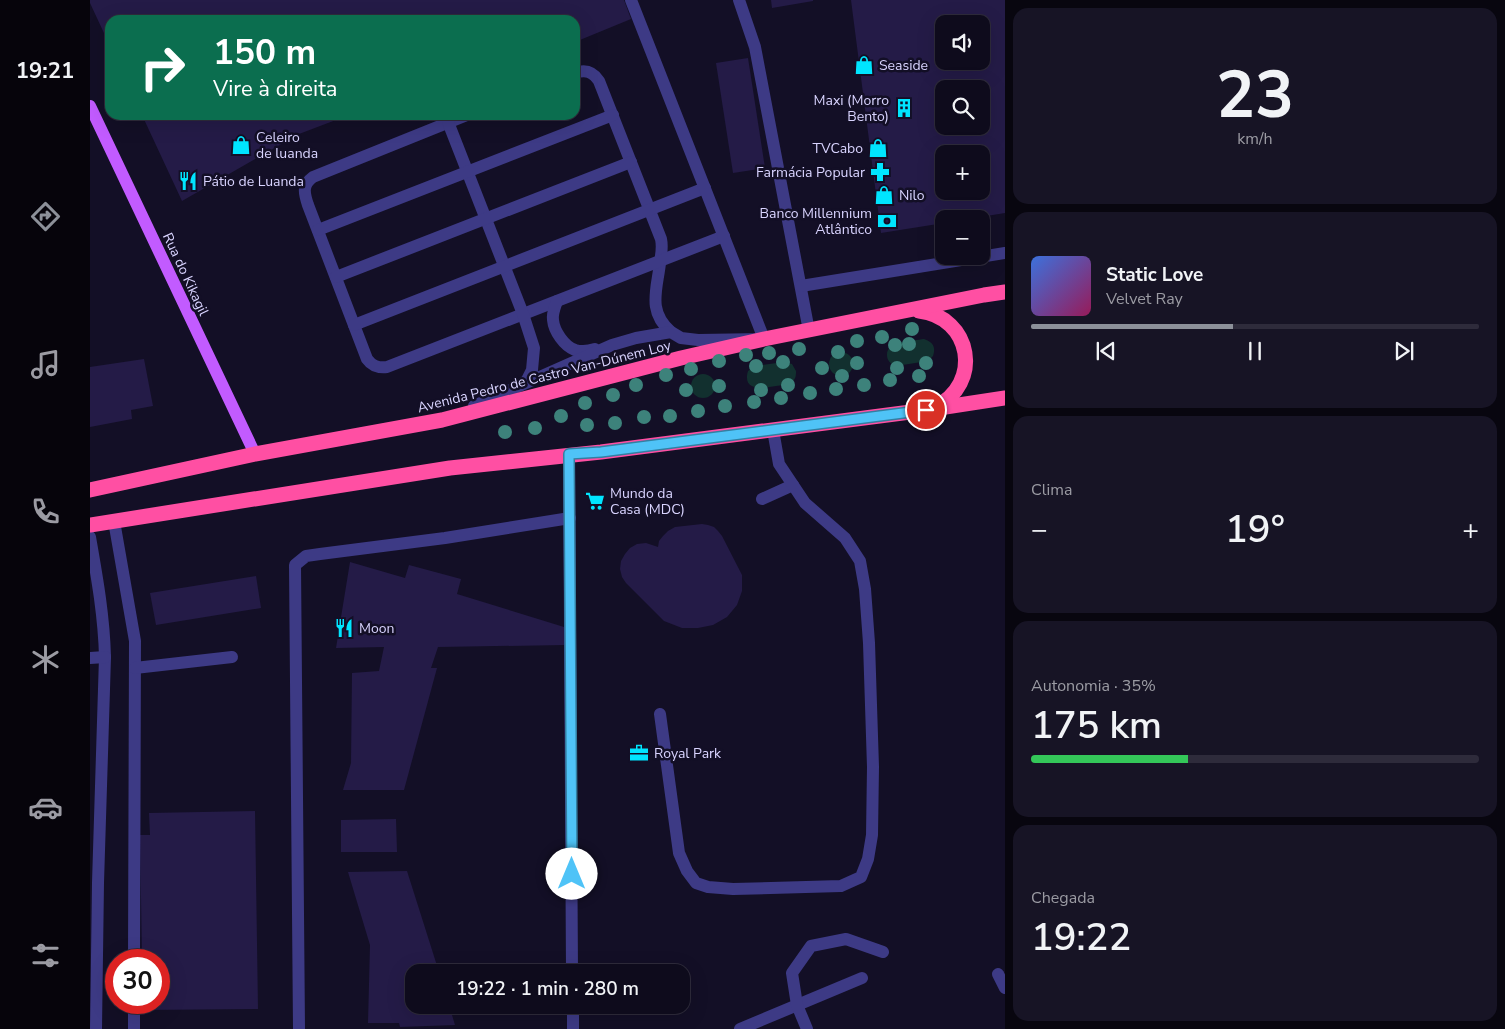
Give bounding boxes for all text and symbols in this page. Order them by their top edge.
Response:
map controls [935,15,990,265]
button: sound [935,15,990,70]
text: 150 m [213,29,316,76]
icon: right [130,35,195,100]
text: 23 [1216,51,1294,140]
shop icon: Seaside [853,54,875,76]
text: 19:21 [16,56,74,86]
place label: Seaside [879,56,928,75]
text: Vire à direita [213,74,338,104]
button: search [935,80,990,135]
place label: Maxi (Morro Bento) [814,91,889,126]
building icon: Maxi (Morro Bento) [893,97,915,119]
place label: Celeiro de luanda [256,128,318,163]
text: km/h [1237,128,1273,150]
shop icon: Celeiro de luanda [230,134,252,156]
shop icon: TVCabo [867,137,889,159]
place label: TVCabo [812,139,863,158]
button: + [935,145,990,200]
pharmacy icon: Farmácia Popular [869,161,891,183]
place label: Farmácia Popular [756,163,865,182]
restaurant icon: Pátio de Luanda [177,170,199,192]
place label: Pátio de Luanda [203,172,304,191]
shop icon: Nilo [873,184,895,206]
place label: Nilo [899,186,925,205]
icon: directions [28,199,63,234]
place label: Banco Millennium Atlântico [760,204,872,239]
bank icon: Banco Millennium Atlântico [876,210,898,232]
button: − [935,210,990,265]
street label: Rua do Kikagil [158,230,213,320]
text: Static Love [1106,262,1203,288]
text: Velvet Ray [1106,288,1183,310]
street label: Avenida Pedro de Castro Van-Dúnem Loy [415,336,674,417]
icon: previous [1092,337,1120,365]
icon: pause [1241,337,1269,365]
icon: next [1390,337,1418,365]
icon: music [28,347,63,382]
pin [905,389,947,431]
icon: arrive [912,396,940,424]
text: Clima [1031,479,1072,501]
place label: Mundo da Casa (MDC) [610,484,685,519]
supermarket icon: Mundo da Casa (MDC) [584,490,606,512]
icon: phone [28,494,63,529]
text: 19° [1225,504,1285,555]
text: − [1031,511,1048,549]
text: + [1462,511,1479,549]
restaurant icon: Moon [333,617,355,639]
place label: Moon [359,619,395,638]
icon: climate [28,642,63,677]
text: Autonomia · 35% [1031,675,1156,697]
text: 175 km [1031,700,1162,751]
office icon: Royal Park [628,742,650,764]
place label: Royal Park [654,744,722,763]
icon: car [28,790,63,825]
position arrow [545,847,597,899]
text: Chegada [1031,887,1095,909]
text: 19:22 [1031,912,1131,963]
icon: filters [28,938,63,973]
speed limit sign: 30 [105,949,170,1014]
text: 19:22 · 1 min · 280 m [456,976,639,1002]

